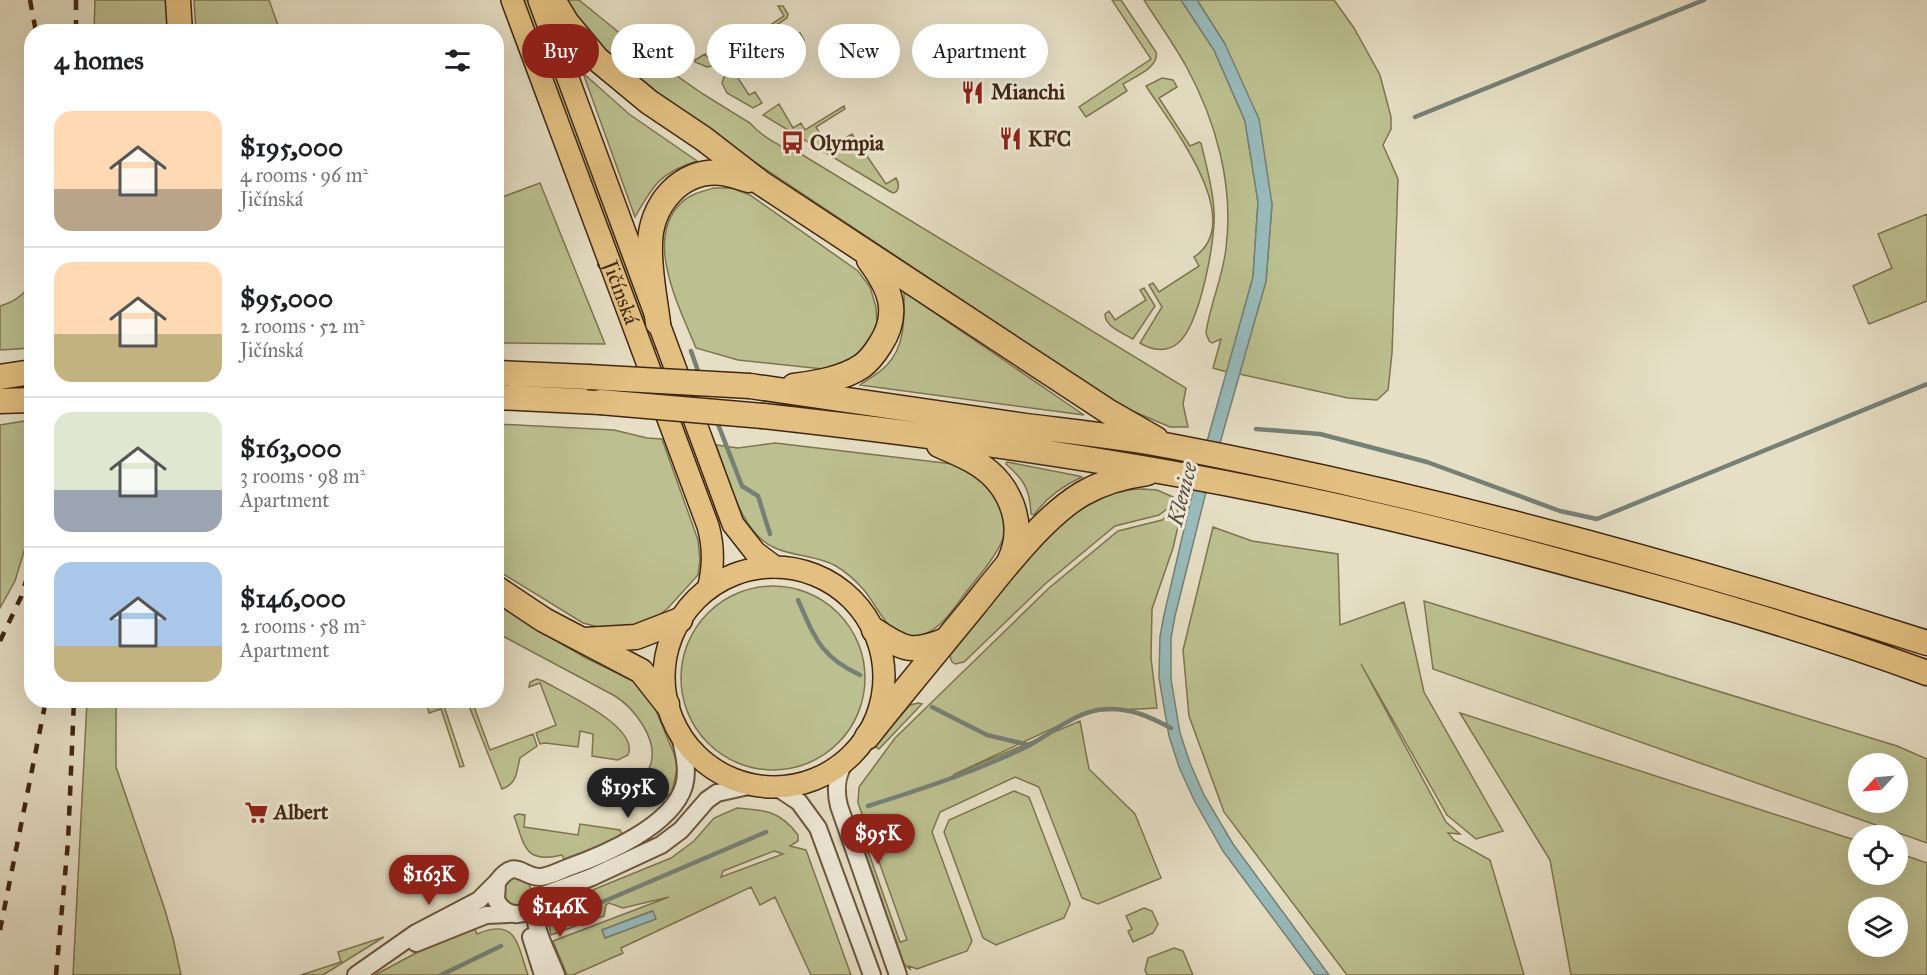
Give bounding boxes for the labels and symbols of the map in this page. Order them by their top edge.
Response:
restaurant icon: Mianchi [960,79,986,105]
place label: Mianchi [991,79,1065,105]
restaurant icon: KFC [997,126,1023,152]
place label: KFC [1028,126,1071,152]
bus stop icon: Olympia [779,130,805,156]
place label: Olympia [810,130,885,156]
street label: Jičínská [596,255,645,328]
water label: Klenice [1161,459,1203,529]
north arrow [1848,753,1908,813]
pin: $195K [586,768,670,819]
supermarket icon: Albert [243,799,269,825]
place label: Albert [272,799,329,825]
pin: $95K [842,814,914,865]
pin: $163K [387,855,471,906]
pin: $146K [518,887,602,938]

